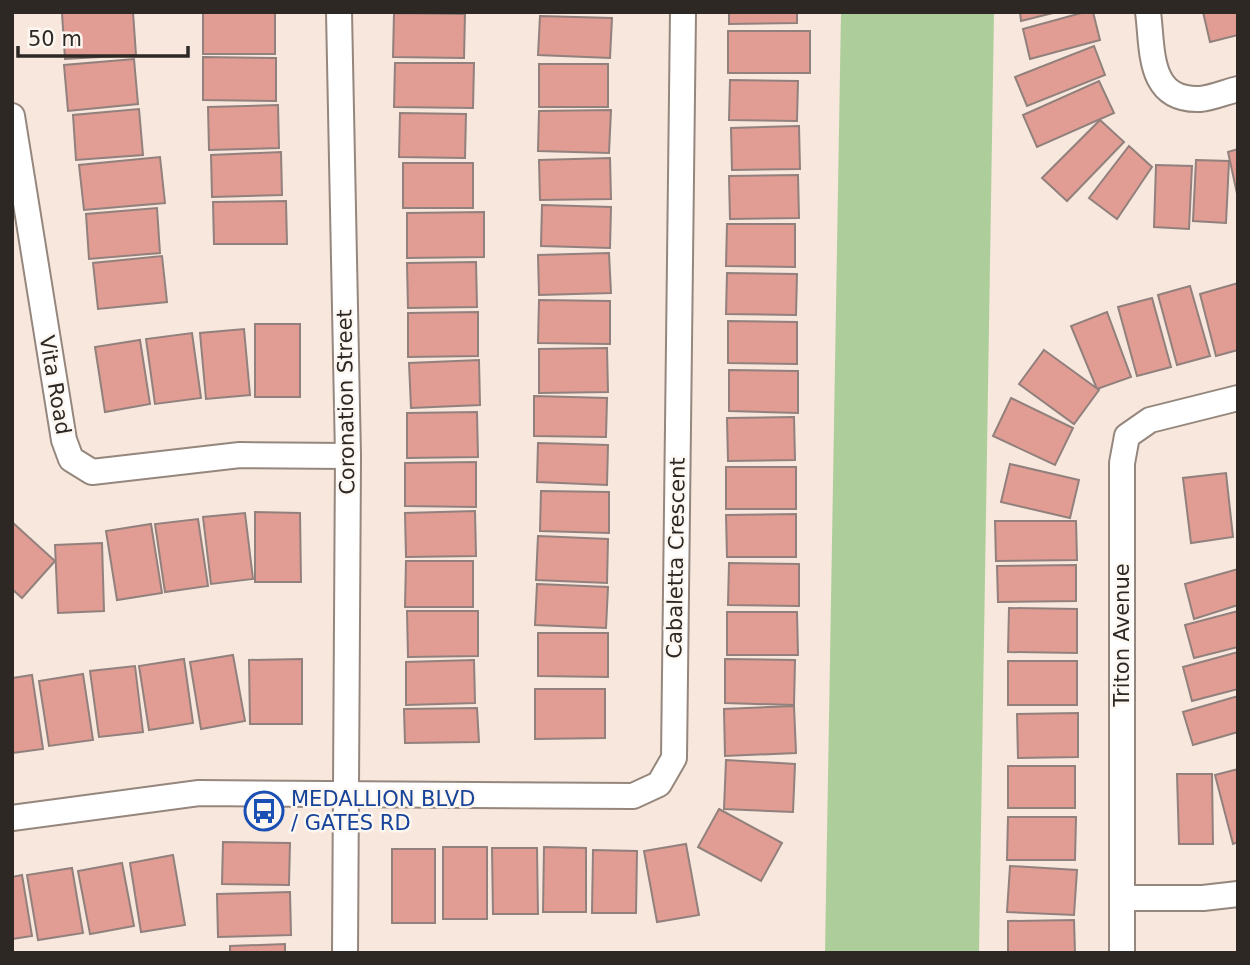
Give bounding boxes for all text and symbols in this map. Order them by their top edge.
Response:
scale bar [18,14,187,58]
text: 50 m [28,27,82,51]
street label: Coronation Street [332,309,360,495]
street label: Vita Road [34,334,76,436]
street label: Cabaletta Crescent [662,457,690,659]
street label: Triton Avenue [1110,563,1134,708]
place label: MEDALLION BLVD / GATES RD [291,787,475,835]
bus stop icon: MEDALLION BLVD / GATES RD [243,790,285,832]

